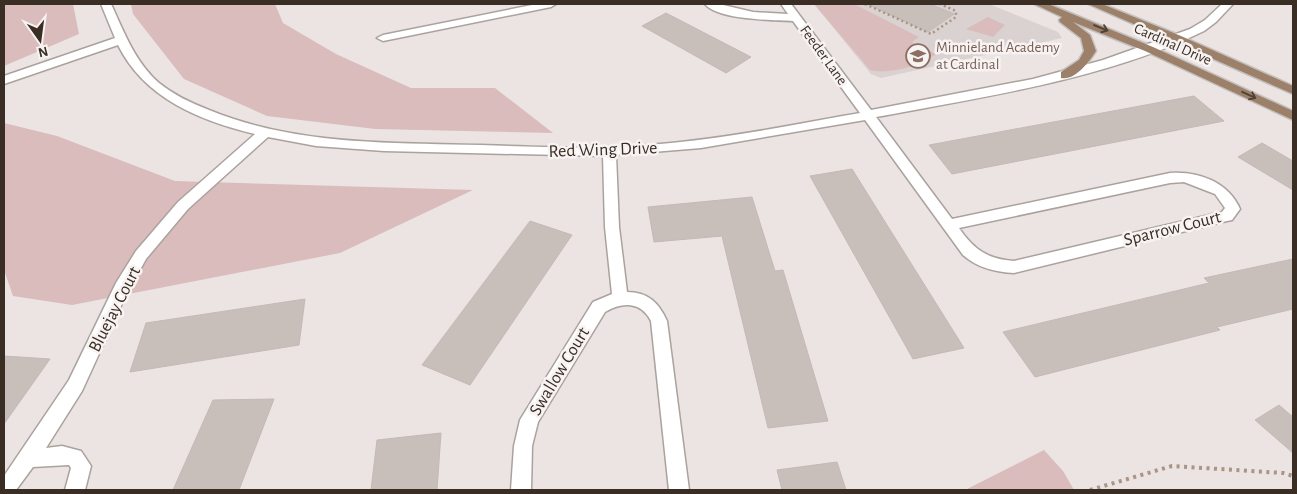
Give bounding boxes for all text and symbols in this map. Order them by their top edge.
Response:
north arrow [15,15,65,65]
street label: Cardinal Drive [1132,21,1214,68]
street label: Feeder Lane [797,23,850,88]
one-way arrow [1093,24,1108,34]
place label: Minnieland Academy at Cardinal [936,40,1060,72]
school or university icon: Minnieland Academy at Cardinal [905,43,931,69]
text: N [36,44,49,60]
one-way arrow [1241,90,1256,100]
street label: Red Wing Drive [548,139,658,161]
street label: Sparrow Court [1122,208,1223,250]
street label: Bluejay Court [86,264,144,355]
street label: Swallow Court [527,324,593,419]

